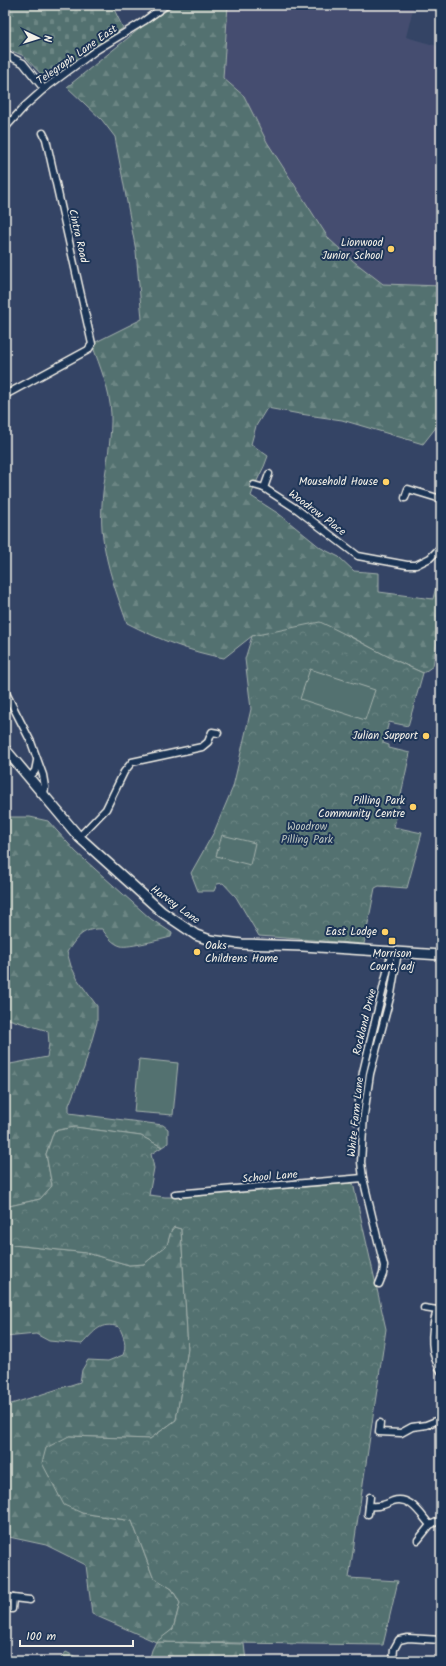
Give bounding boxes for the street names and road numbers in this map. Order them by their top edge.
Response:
street label: Telegraph Lane East [33,20,122,90]
street label: Cintra Road [63,207,93,265]
street label: Woodrow Place [284,485,350,541]
street label: Harvey Lane [147,881,204,929]
street label: Rockland Drive [348,987,382,1057]
street label: White Farm Lane [343,1076,369,1158]
street label: School Lane [241,1166,299,1188]

